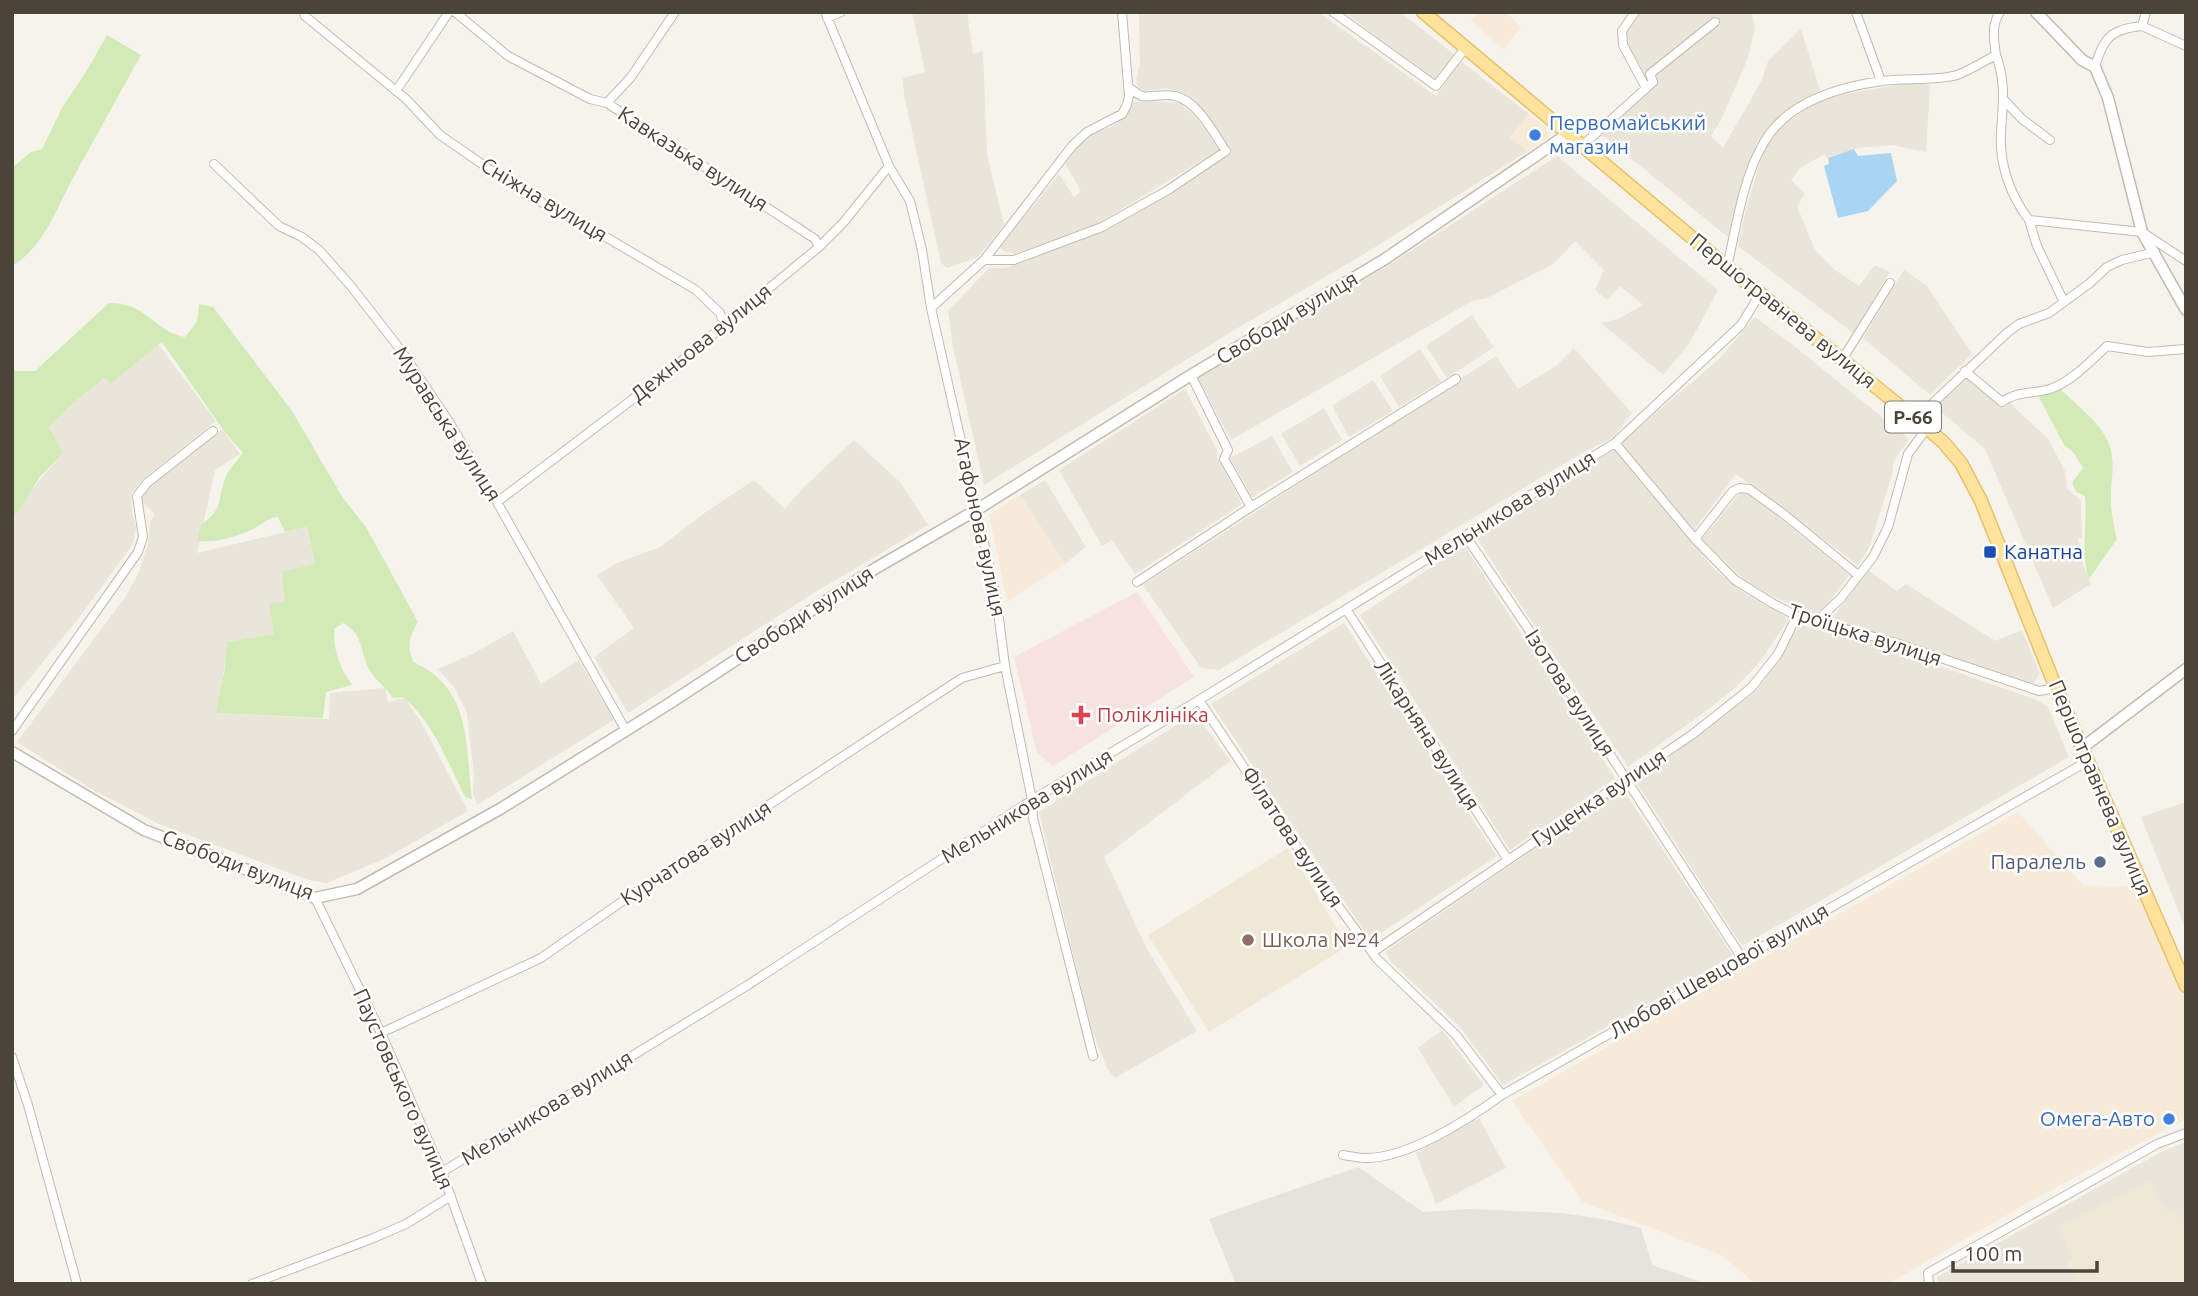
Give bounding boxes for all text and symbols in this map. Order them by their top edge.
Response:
street label: Кавказька вулиця [614,101,773,216]
place label: Первомайський магазин [1549,110,1706,158]
marker: Первомайський магазин [1527,127,1543,143]
street label: Сніжна вулиця [477,152,612,246]
street label: Першотравнева вулиця [1686,228,1881,393]
street label: Свободи вулиця [1212,266,1361,369]
street label: Дежньова вулиця [625,278,776,406]
street label: Муравська вулиця [389,342,507,505]
road number: Р-66 [1885,402,1941,432]
street label: Агафонова вулиця [950,435,1012,619]
street label: Мельникова вулиця [1420,445,1599,570]
place label: Канатна [2004,539,2083,563]
marker: Канатна [1982,544,1998,560]
street label: Свободи вулиця [730,560,877,668]
street label: Троїцька вулиця [1786,598,1945,670]
street label: Ізотова вулиця [1521,625,1621,760]
street label: Лікарняна вулиця [1370,655,1485,814]
street label: Першотравнева вулиця [2044,676,2157,899]
place label: Поліклініка [1097,702,1209,726]
marker: Поліклініка [1071,705,1091,725]
street label: Мельникова вулиця [937,743,1116,868]
street label: Гущенка вулиця [1527,743,1670,851]
street label: Філатова вулиця [1237,761,1349,911]
street label: Курчатова вулиця [616,795,775,910]
street label: Свободи вулиця [159,824,318,904]
place label: Паралель [1991,849,2086,873]
marker: Паралель [2092,854,2108,870]
street label: Любові Шевцової вулиця [1605,898,1832,1043]
place label: Школа №24 [1262,927,1380,951]
marker: Школа №24 [1240,932,1256,948]
street label: Паустовського вулиця [349,985,459,1193]
street label: Мельникова вулиця [457,1045,636,1170]
place label: Омега-Авто [2040,1106,2155,1130]
marker: Омега-Авто [2161,1111,2177,1127]
scale bar [1953,1230,2096,1274]
text: 100 m [1964,1241,2022,1265]

